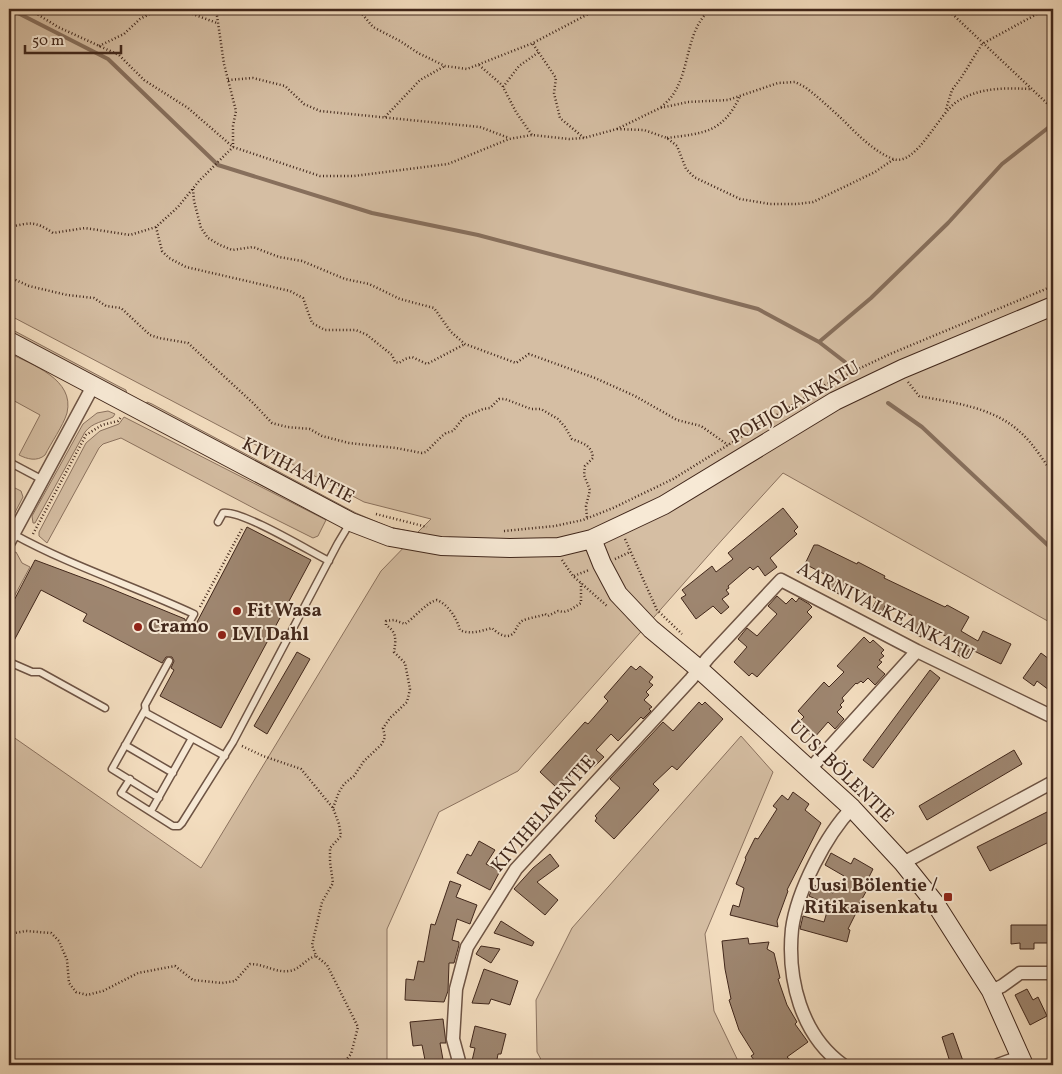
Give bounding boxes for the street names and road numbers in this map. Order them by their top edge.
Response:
street label: POHJOLANKATU [725,355,865,451]
street label: KIVIHAANTIE [237,431,359,511]
street label: AARNIVALKEANKATU [792,556,978,668]
street label: UUSI BÖLENTIE [783,715,899,829]
street label: KIVIHELMENTIE [486,750,602,878]

